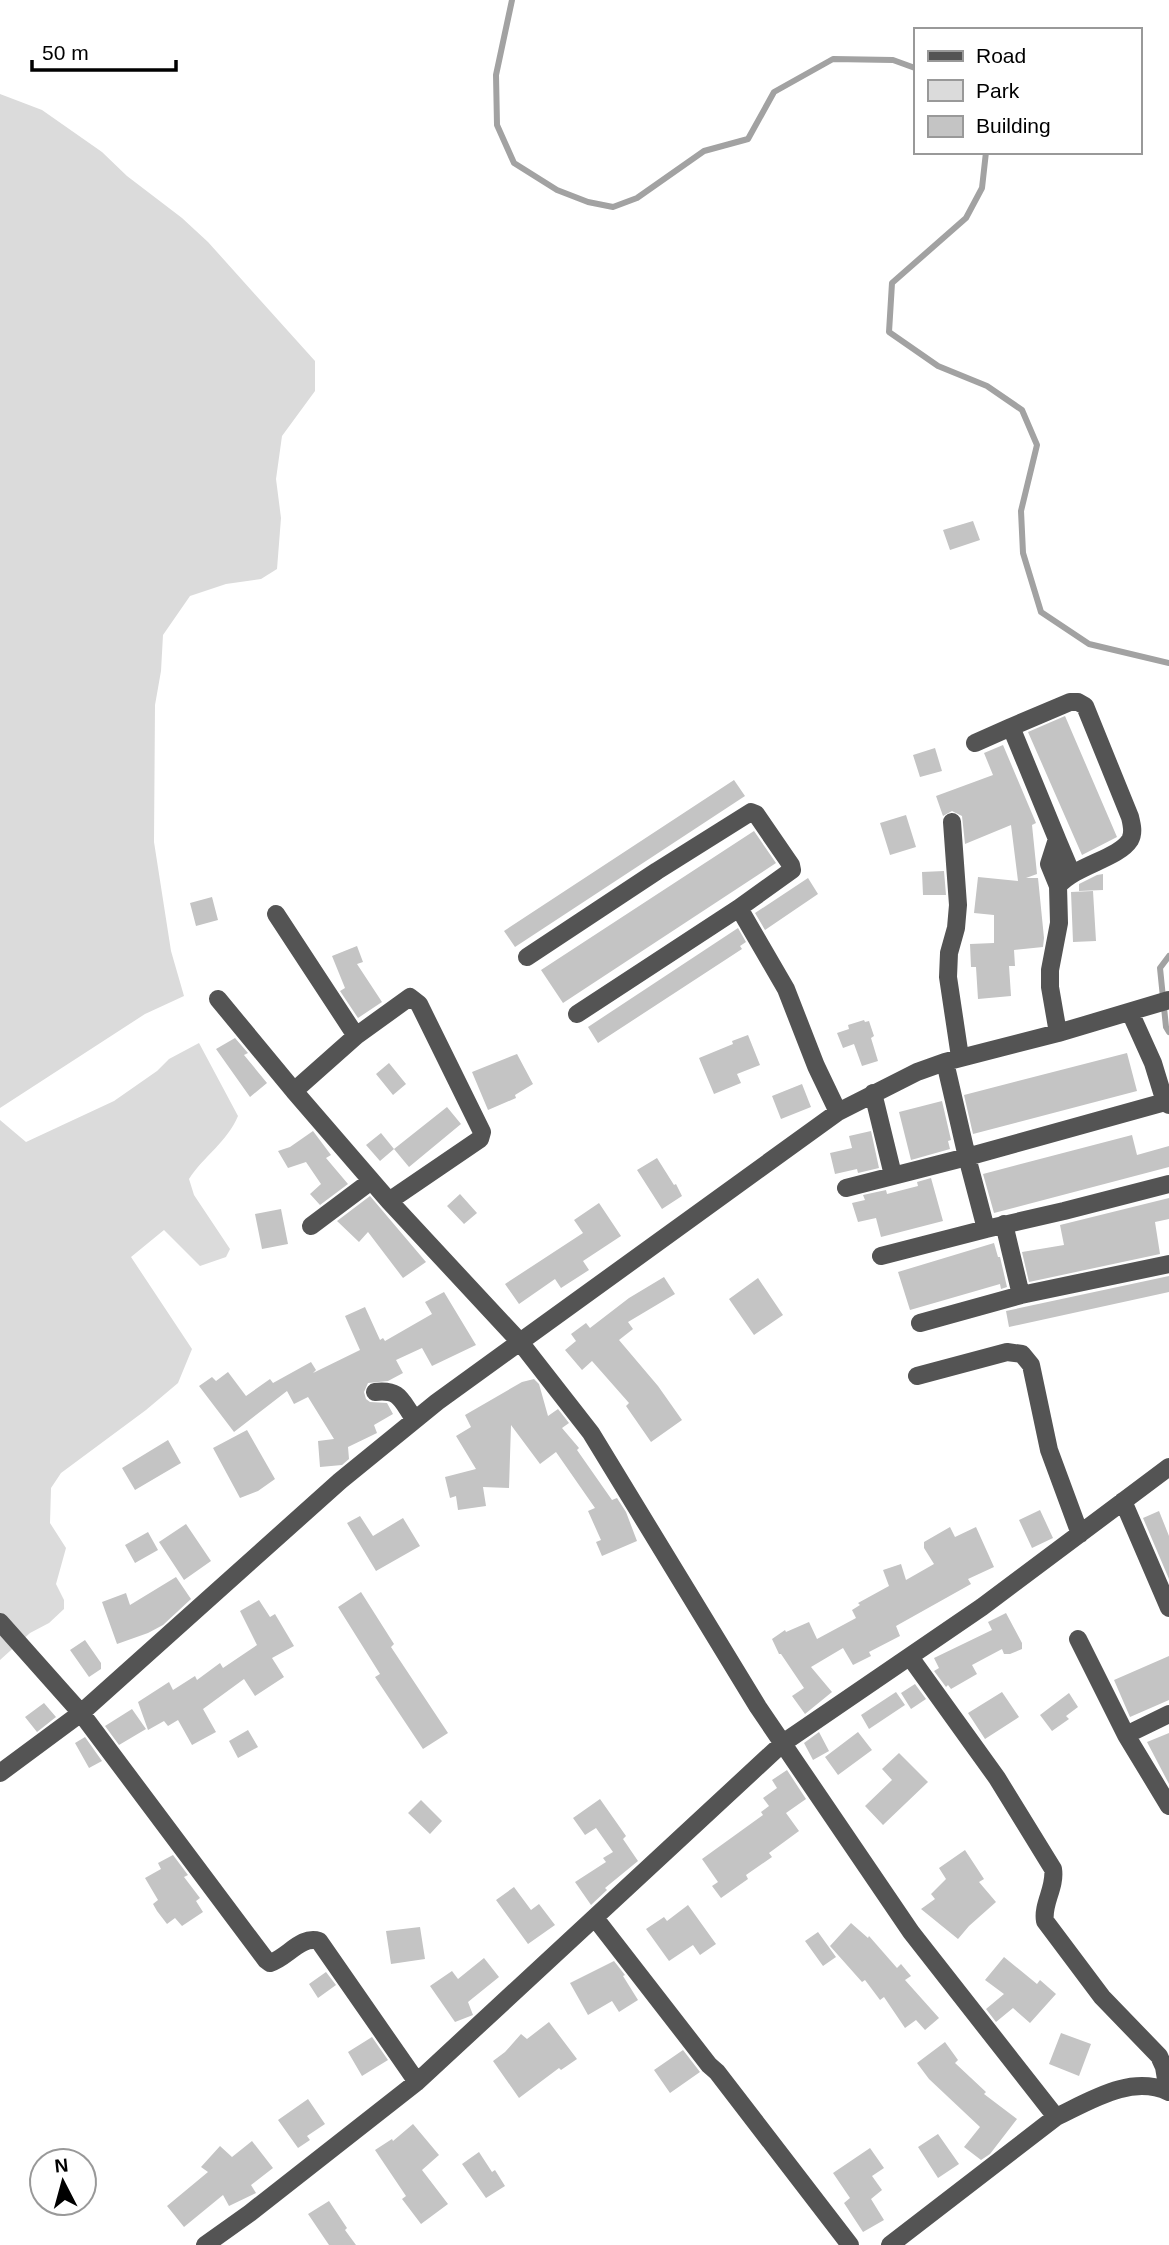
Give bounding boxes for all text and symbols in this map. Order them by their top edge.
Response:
scale bar [32,28,175,72]
legend [914,28,1141,154]
text: 50 m [42,41,89,64]
text: Road [976,44,1026,67]
text: Park [976,79,1020,102]
text: Building [976,114,1051,137]
north arrow [28,2147,98,2217]
text: N [53,2154,69,2177]

